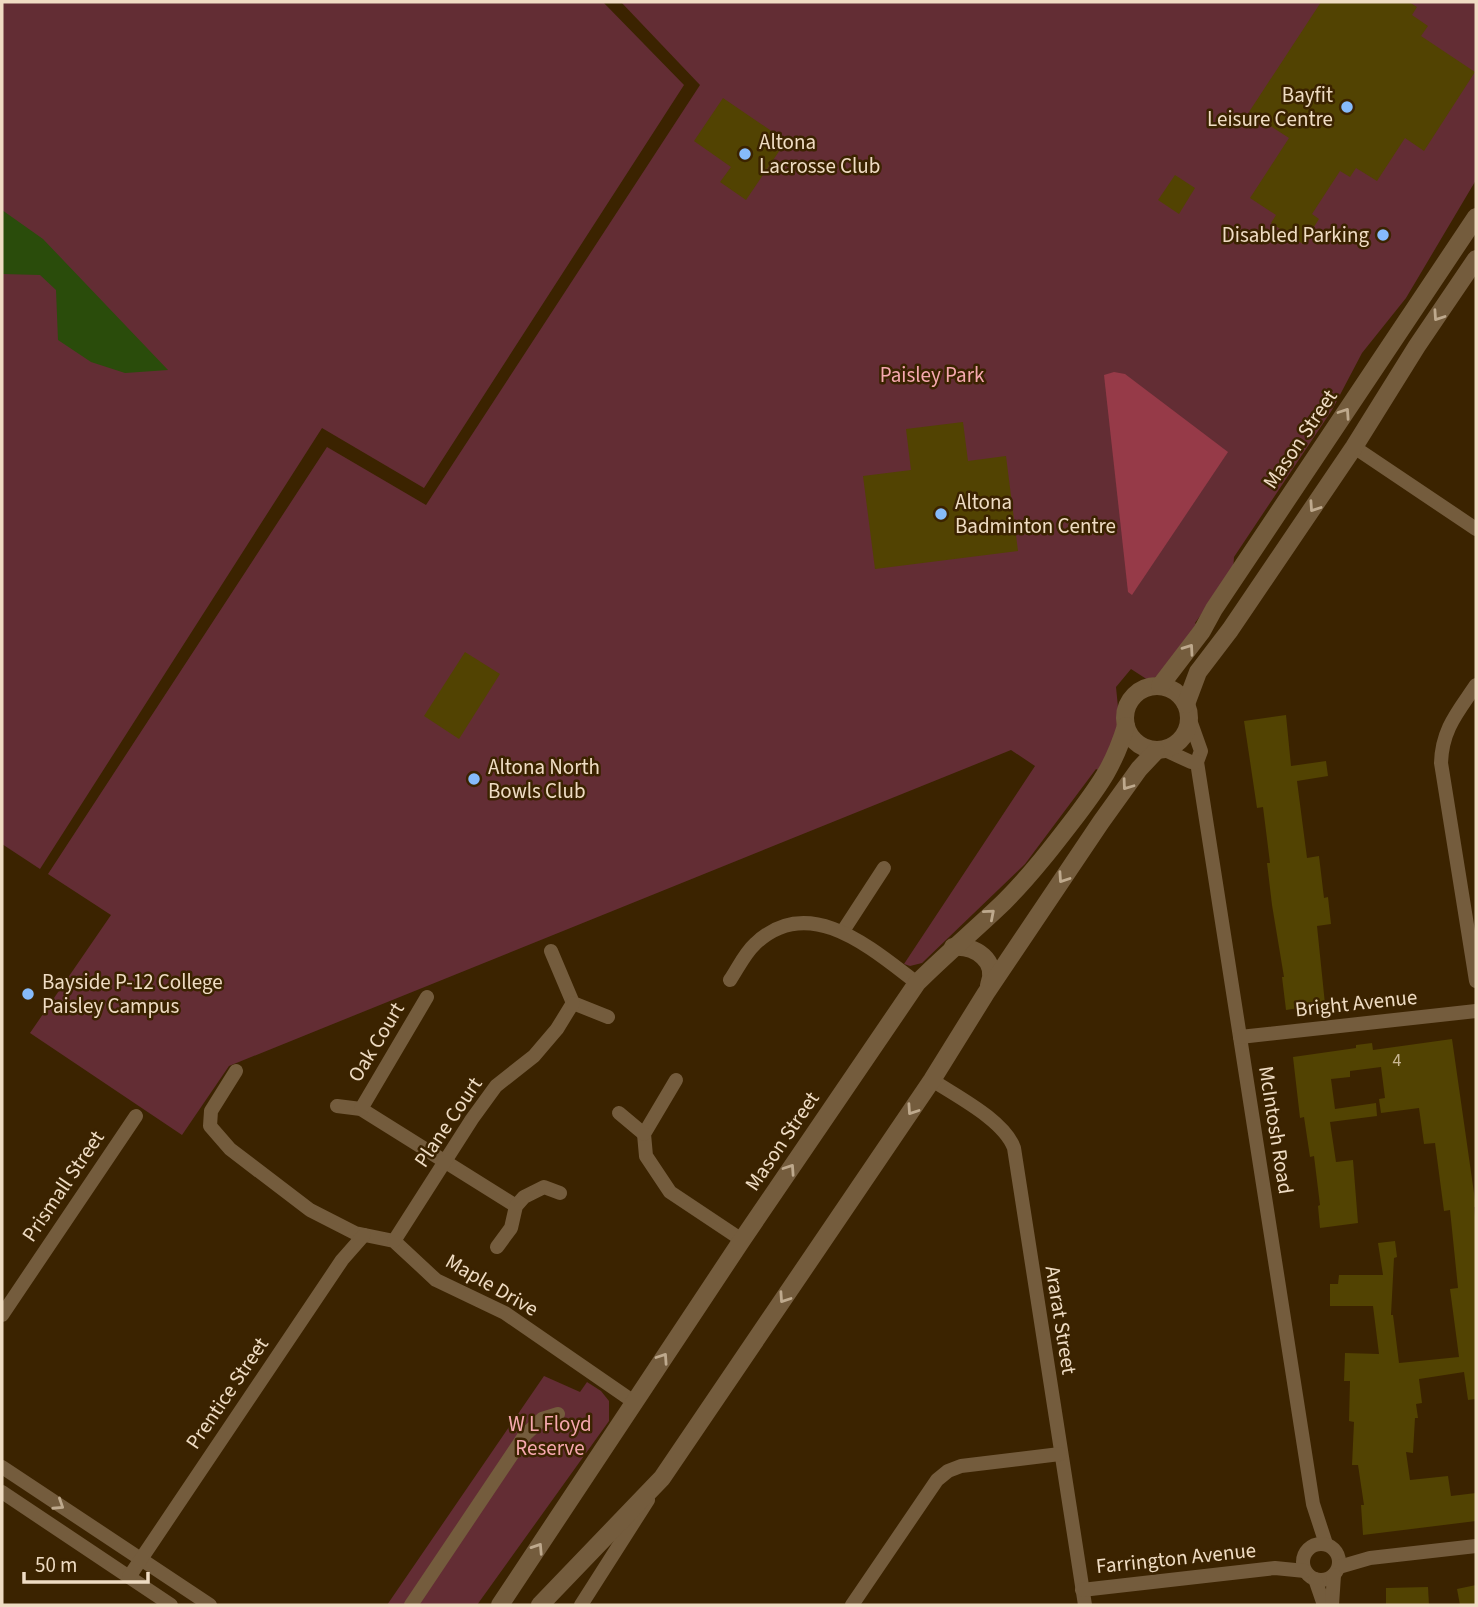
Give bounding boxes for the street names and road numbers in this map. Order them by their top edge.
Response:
street label: Mason Street [1256,383,1344,495]
street label: Bright Avenue [1293,982,1419,1024]
street label: Oak Court [340,996,412,1088]
street label: McIntosh Road [1251,1064,1301,1196]
street label: Plane Court [407,1071,489,1173]
street label: Mason Street [738,1085,826,1197]
street label: Prismall Street [15,1124,111,1248]
street label: Maple Drive [440,1246,544,1324]
street label: Ararat Street [1038,1263,1084,1377]
street label: Prentice Street [178,1331,276,1455]
street label: Farrington Avenue [1095,1535,1257,1581]

